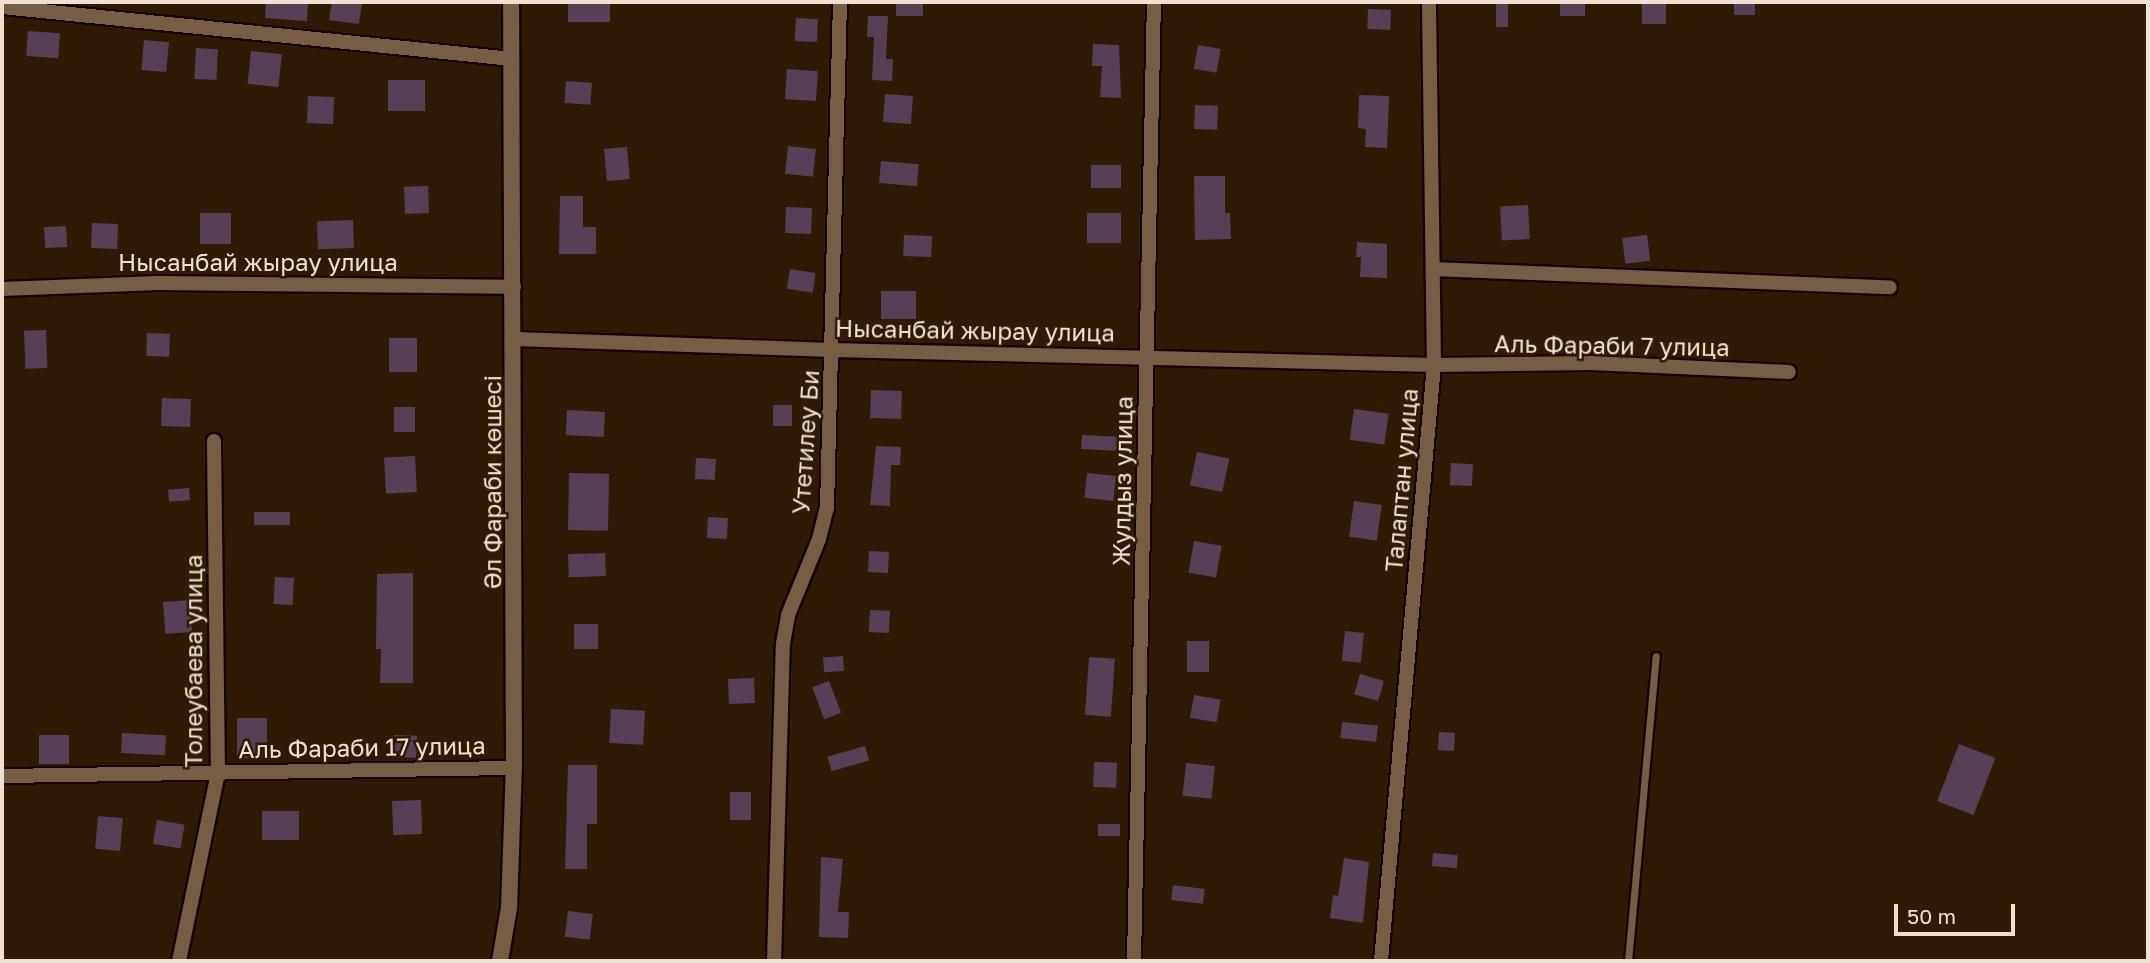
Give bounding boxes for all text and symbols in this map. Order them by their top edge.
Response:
street label: Нысанбай жырау улица [118,248,398,276]
street label: Нысанбай жырау улица [835,313,1115,347]
street label: Аль Фараби 7 улица [1494,329,1730,361]
street label: Утетилеу Би [786,369,824,515]
street label: Әл Фараби көшесі [478,375,506,589]
street label: Талаптан улица [1379,387,1423,573]
street label: Жулдыз улица [1106,396,1138,566]
street label: Толеубаева улица [179,555,207,767]
street label: Аль Фараби 17 улица [238,730,486,764]
scale bar [1898,890,2019,934]
text: 50 m [1907,903,1956,929]

